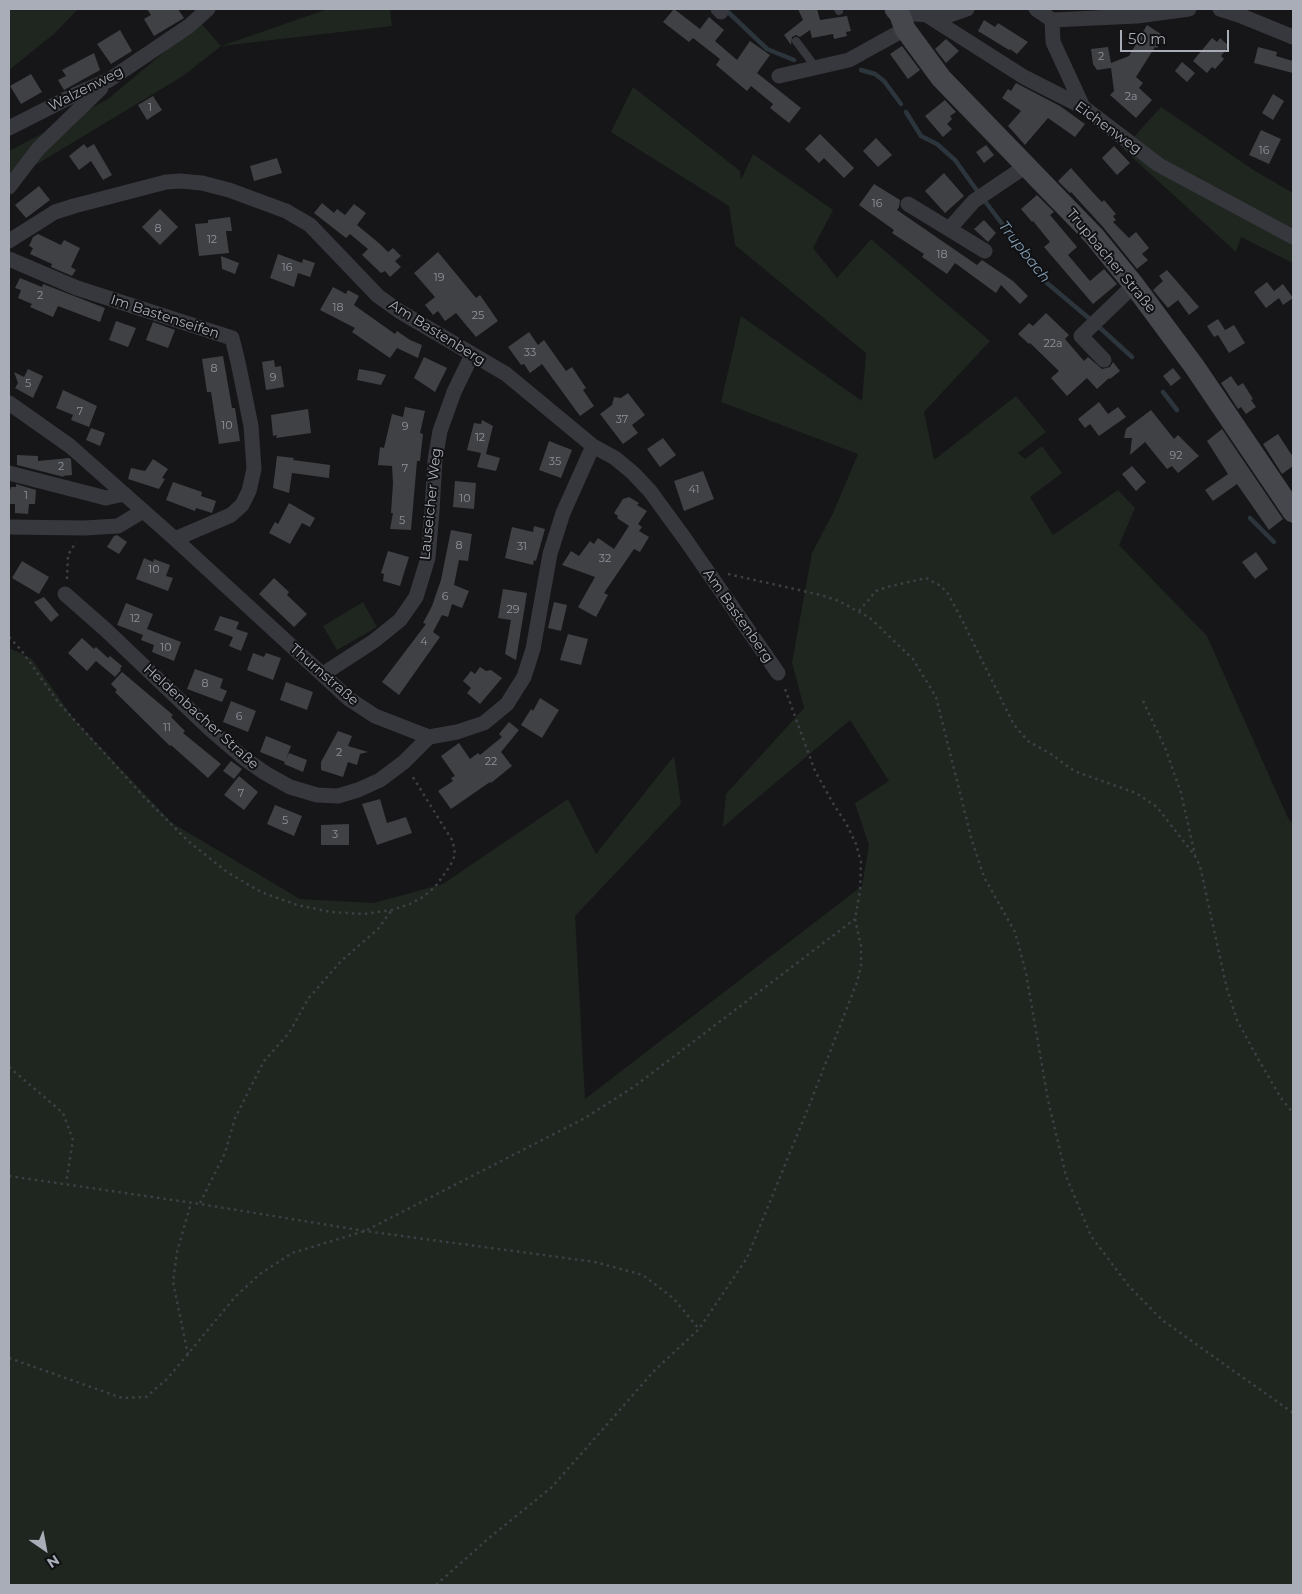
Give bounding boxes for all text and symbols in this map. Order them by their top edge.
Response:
scale bar [1122,20,1231,52]
text: 50 m [1128,29,1166,48]
house number: 2 [1098,50,1104,64]
street label: Walzenweg [46,63,126,115]
house number: 2a [1125,90,1137,104]
street label: Eichenweg [1071,98,1145,158]
house number: 1 [148,101,152,115]
house number: 16 [1259,144,1269,158]
house number: 16 [872,197,882,211]
street label: Trupbacher Straße [1063,206,1159,316]
water label: Trupbach [994,218,1054,286]
house number: 8 [154,222,162,236]
house number: 12 [207,233,217,247]
house number: 18 [937,248,947,262]
house number: 16 [282,261,292,275]
house number: 19 [434,271,444,285]
house number: 2 [37,289,43,303]
street label: Im Bastenseifen [109,292,221,342]
street label: Am Bastenberg [386,297,488,369]
house number: 18 [333,301,343,315]
house number: 25 [472,309,484,323]
house number: 22a [1044,337,1062,351]
house number: 33 [524,346,536,360]
house number: 8 [210,362,218,376]
house number: 9 [270,371,276,385]
house number: 5 [25,377,31,391]
house number: 7 [77,405,83,419]
house number: 37 [616,413,628,427]
house number: 10 [221,419,233,433]
house number: 9 [402,420,408,434]
house number: 12 [475,431,485,445]
street label: Lauseicher Weg [417,447,445,561]
house number: 92 [1170,449,1182,463]
house number: 35 [549,455,561,469]
house number: 2 [58,460,64,474]
house number: 7 [402,462,408,476]
house number: 41 [689,483,699,497]
house number: 1 [24,489,28,503]
house number: 10 [459,492,471,506]
house number: 5 [399,514,405,528]
house number: 8 [455,539,463,553]
house number: 31 [517,540,527,554]
house number: 32 [599,552,611,566]
house number: 10 [148,563,160,577]
street label: Am Bastenberg [699,566,777,666]
house number: 6 [442,590,448,604]
house number: 29 [507,603,519,617]
house number: 12 [130,612,140,626]
house number: 4 [420,635,428,649]
house number: 10 [160,641,172,655]
street label: Thurnstraße [286,641,362,709]
street label: Heldenbacher Straße [140,661,262,773]
house number: 8 [201,677,209,691]
house number: 6 [236,710,242,724]
house number: 11 [163,721,171,735]
house number: 2 [336,746,342,760]
house number: 22 [485,755,497,769]
house number: 7 [238,787,244,801]
house number: 5 [282,814,288,828]
house number: 3 [332,828,338,842]
north arrow [20,1524,70,1574]
text: N [44,1551,63,1572]

